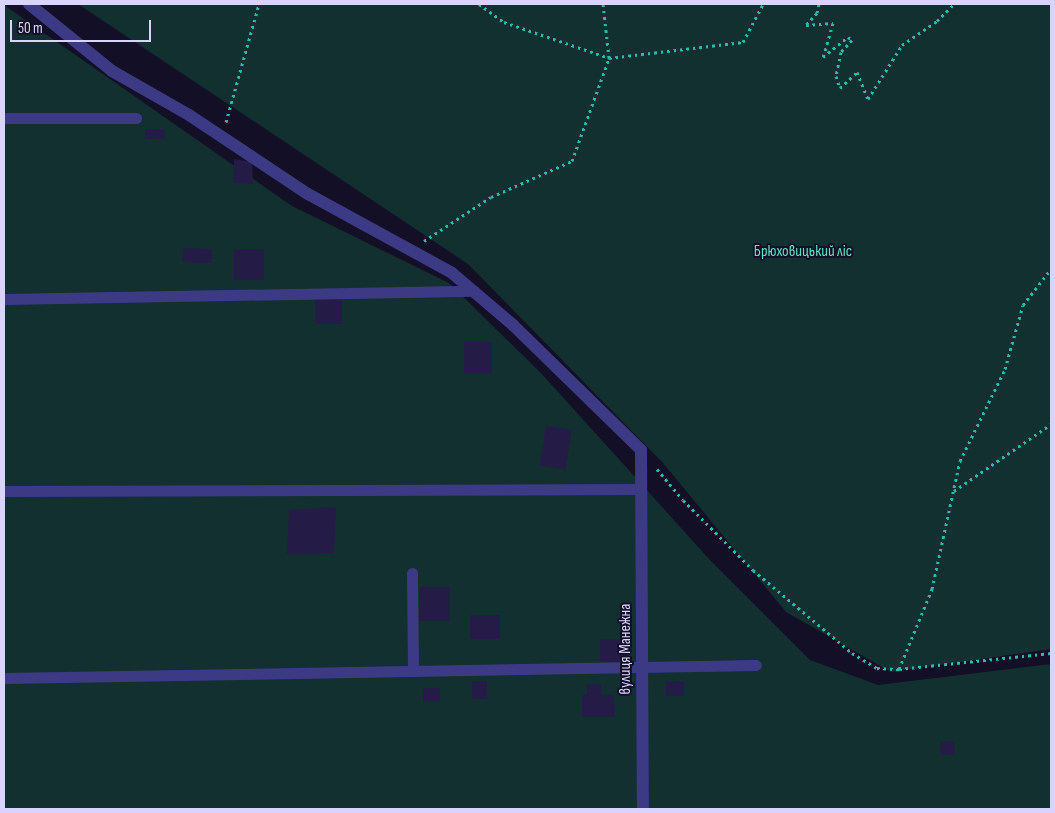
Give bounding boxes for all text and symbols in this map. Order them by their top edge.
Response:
scale bar [12,10,154,42]
text: 50 m [18,19,43,38]
park label: Брюховицький ліс [754,242,852,262]
street label: вулиця Манежна [616,604,636,694]

